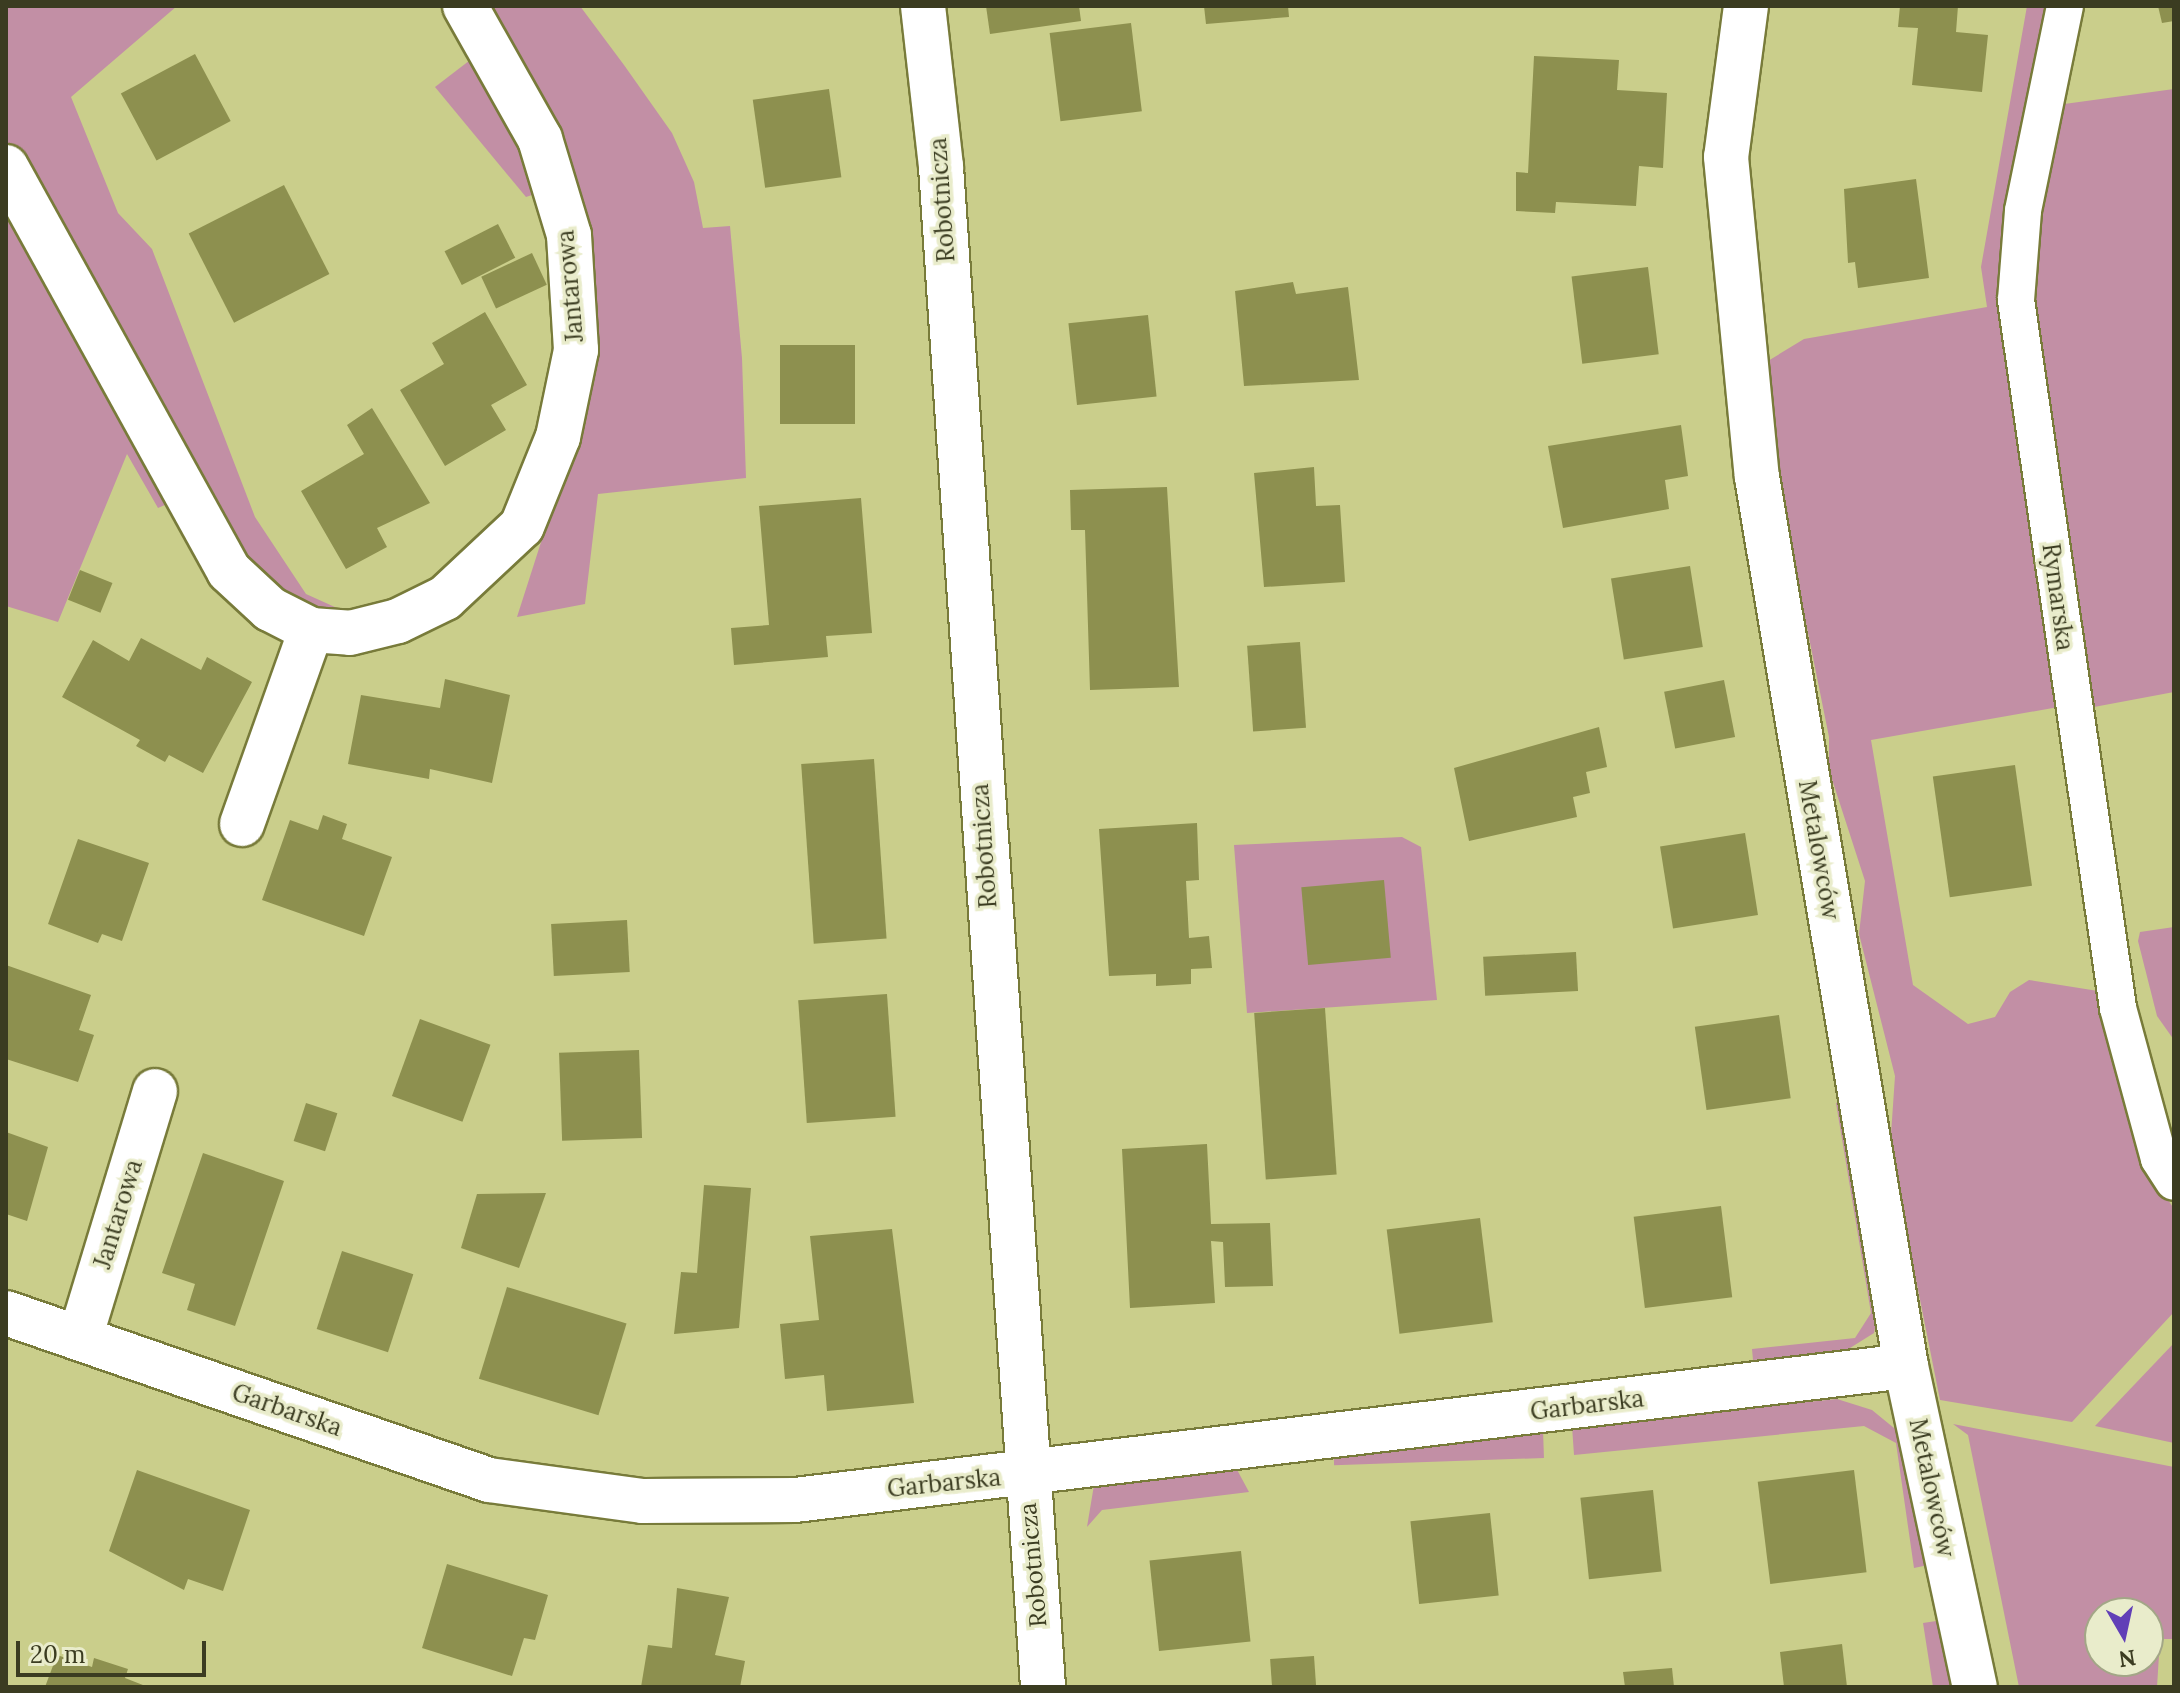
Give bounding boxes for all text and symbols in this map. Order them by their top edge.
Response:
street label: Robotnicza [923,137,961,263]
street label: Jantarowa [551,229,589,343]
street label: Rymarska [2036,541,2080,653]
street label: Metalowców [1793,778,1845,922]
street label: Robotnicza [965,783,1003,909]
street label: Jantarowa [88,1156,148,1272]
street label: Garbarska [228,1378,346,1442]
street label: Garbarska [1529,1384,1645,1426]
street label: Metalowców [1903,1416,1961,1560]
street label: Garbarska [886,1463,1002,1503]
street label: Robotnicza [1013,1502,1053,1628]
north arrow [2084,1597,2164,1677]
scale bar [20,1625,210,1675]
text: 20 m [30,1639,86,1670]
text: N [2117,1644,2138,1674]

